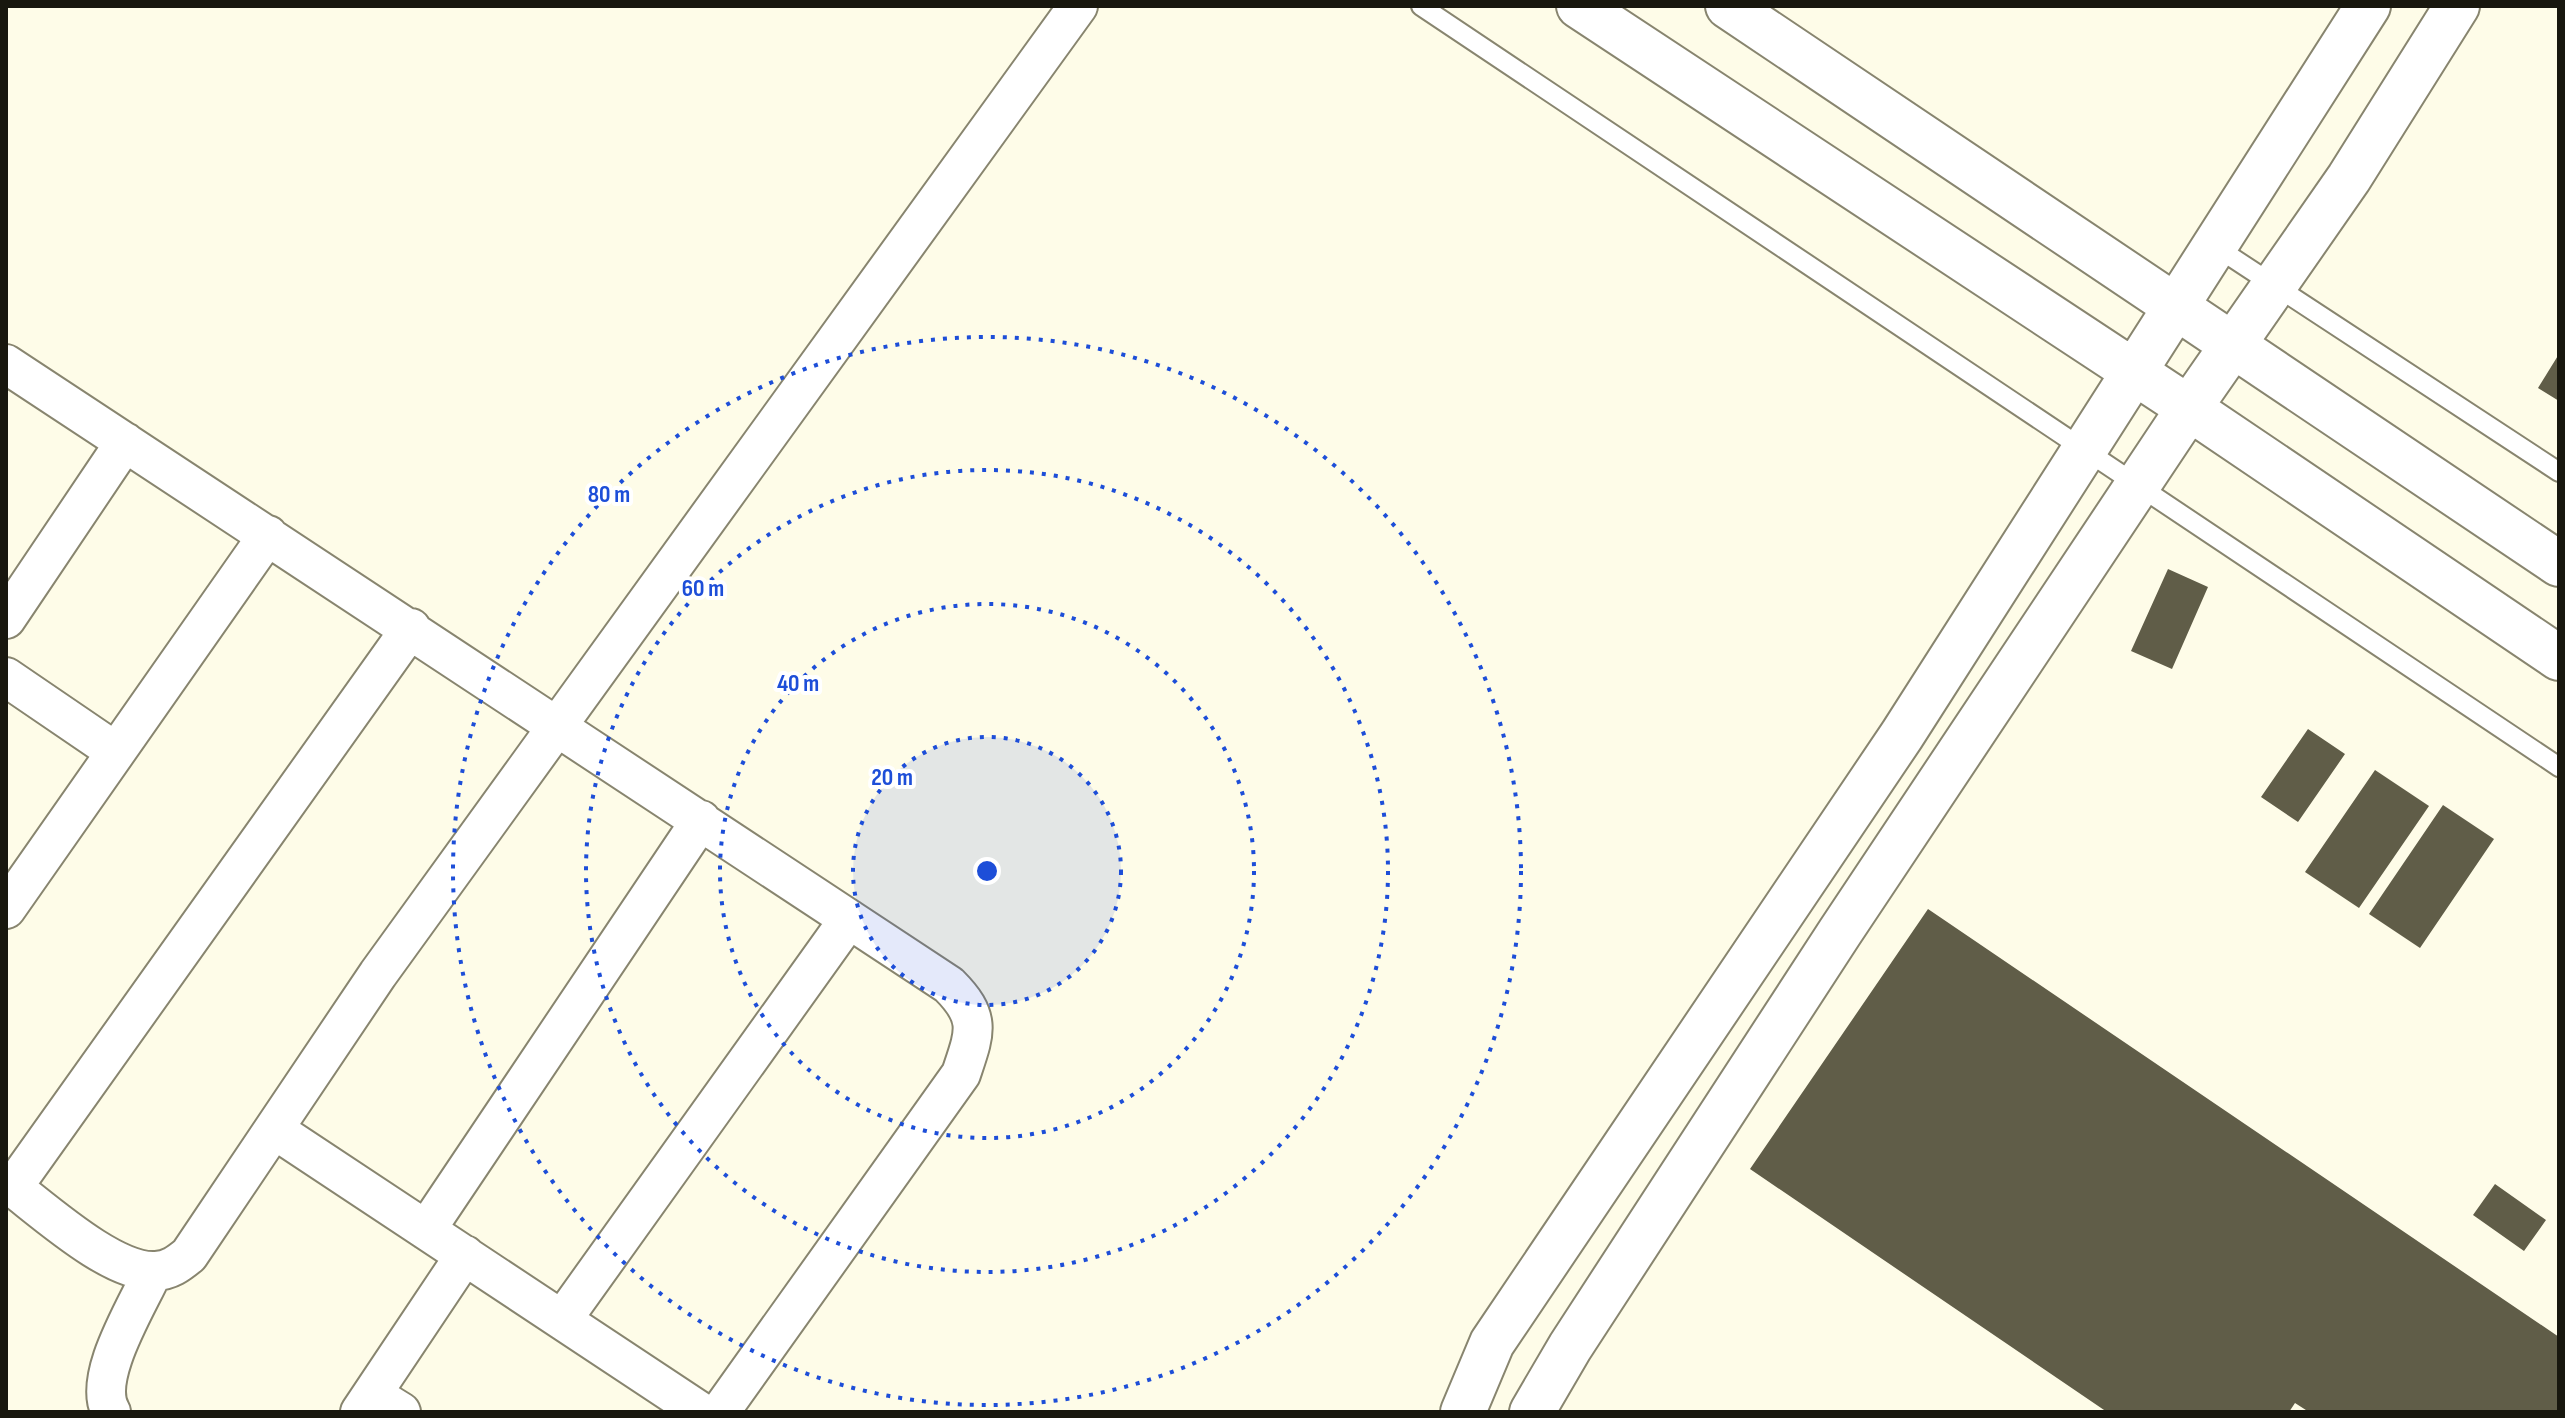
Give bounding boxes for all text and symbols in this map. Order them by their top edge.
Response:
text: 80 m [588,480,630,509]
text: 60 m [682,574,724,603]
text: 40 m [777,669,819,698]
text: 20 m [871,763,913,792]
centre of rings [973,857,1001,885]

